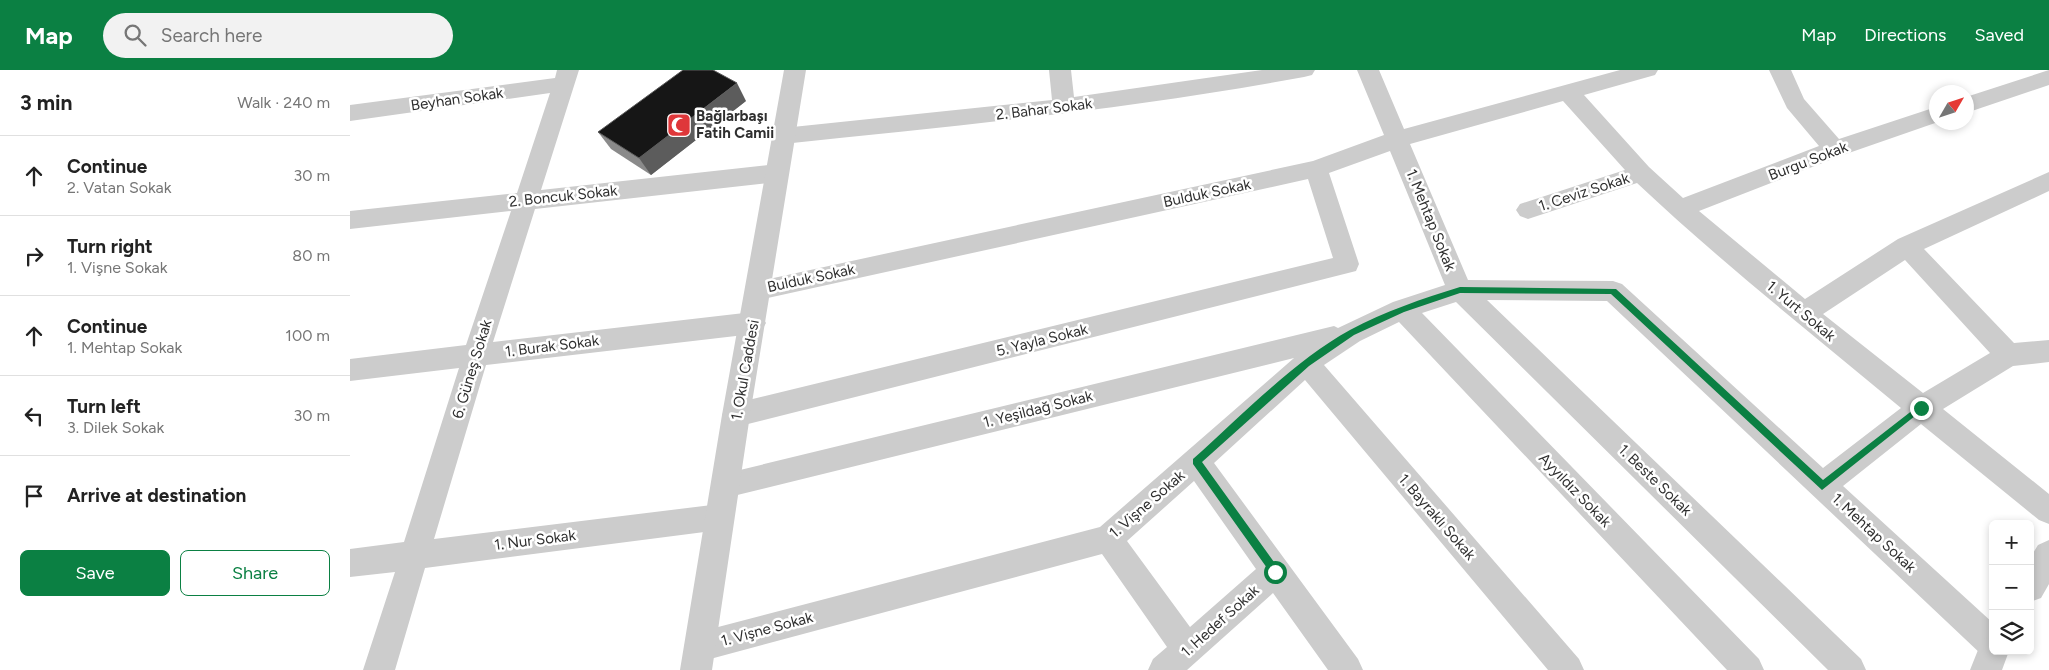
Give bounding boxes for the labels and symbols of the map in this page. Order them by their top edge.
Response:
street label: Beyhan Sokak [410,84,505,114]
north arrow [1929,85,1974,130]
street label: 2. Bahar Sokak [995,94,1094,124]
place label: Bağlarbaşı Fatih Camii [696,107,774,142]
mosque icon: Bağlarbaşı Fatih Camii [666,112,692,138]
street label: Burgu Sokak [1766,137,1851,184]
street label: 1. Mehtap Sokak [1402,167,1460,274]
street label: 1. Ceviz Sokak [1536,169,1632,215]
street label: Bulduk Sokak [1162,175,1253,211]
street label: 2. Boncuk Sokak [508,181,619,211]
street label: Bulduk Sokak [766,260,857,296]
street label: 1. Yurt Sokak [1763,277,1840,345]
street label: 6. Güneş Sokak [448,317,496,421]
street label: 1. Okul Caddesi [727,318,763,422]
street label: 5. Yayla Sokak [994,320,1090,360]
street label: 1. Burak Sokak [504,331,601,361]
street label: 1. Yeşildağ Sokak [981,387,1095,431]
route end [1910,397,1933,420]
street label: 1. Beste Sokak [1615,441,1696,520]
street label: Ayyıldız Sokak [1535,449,1615,531]
street label: 1. Vişne Sokak [1106,466,1189,542]
street label: 1. Bayraklı Sokak [1395,470,1480,564]
street label: 1. Mehtap Sokak [1828,490,1920,577]
street label: 1. Nur Sokak [493,526,577,554]
route start [1264,561,1287,584]
street label: 1. Hedef Sokak [1177,581,1263,661]
street label: 1. Vişne Sokak [719,608,815,650]

